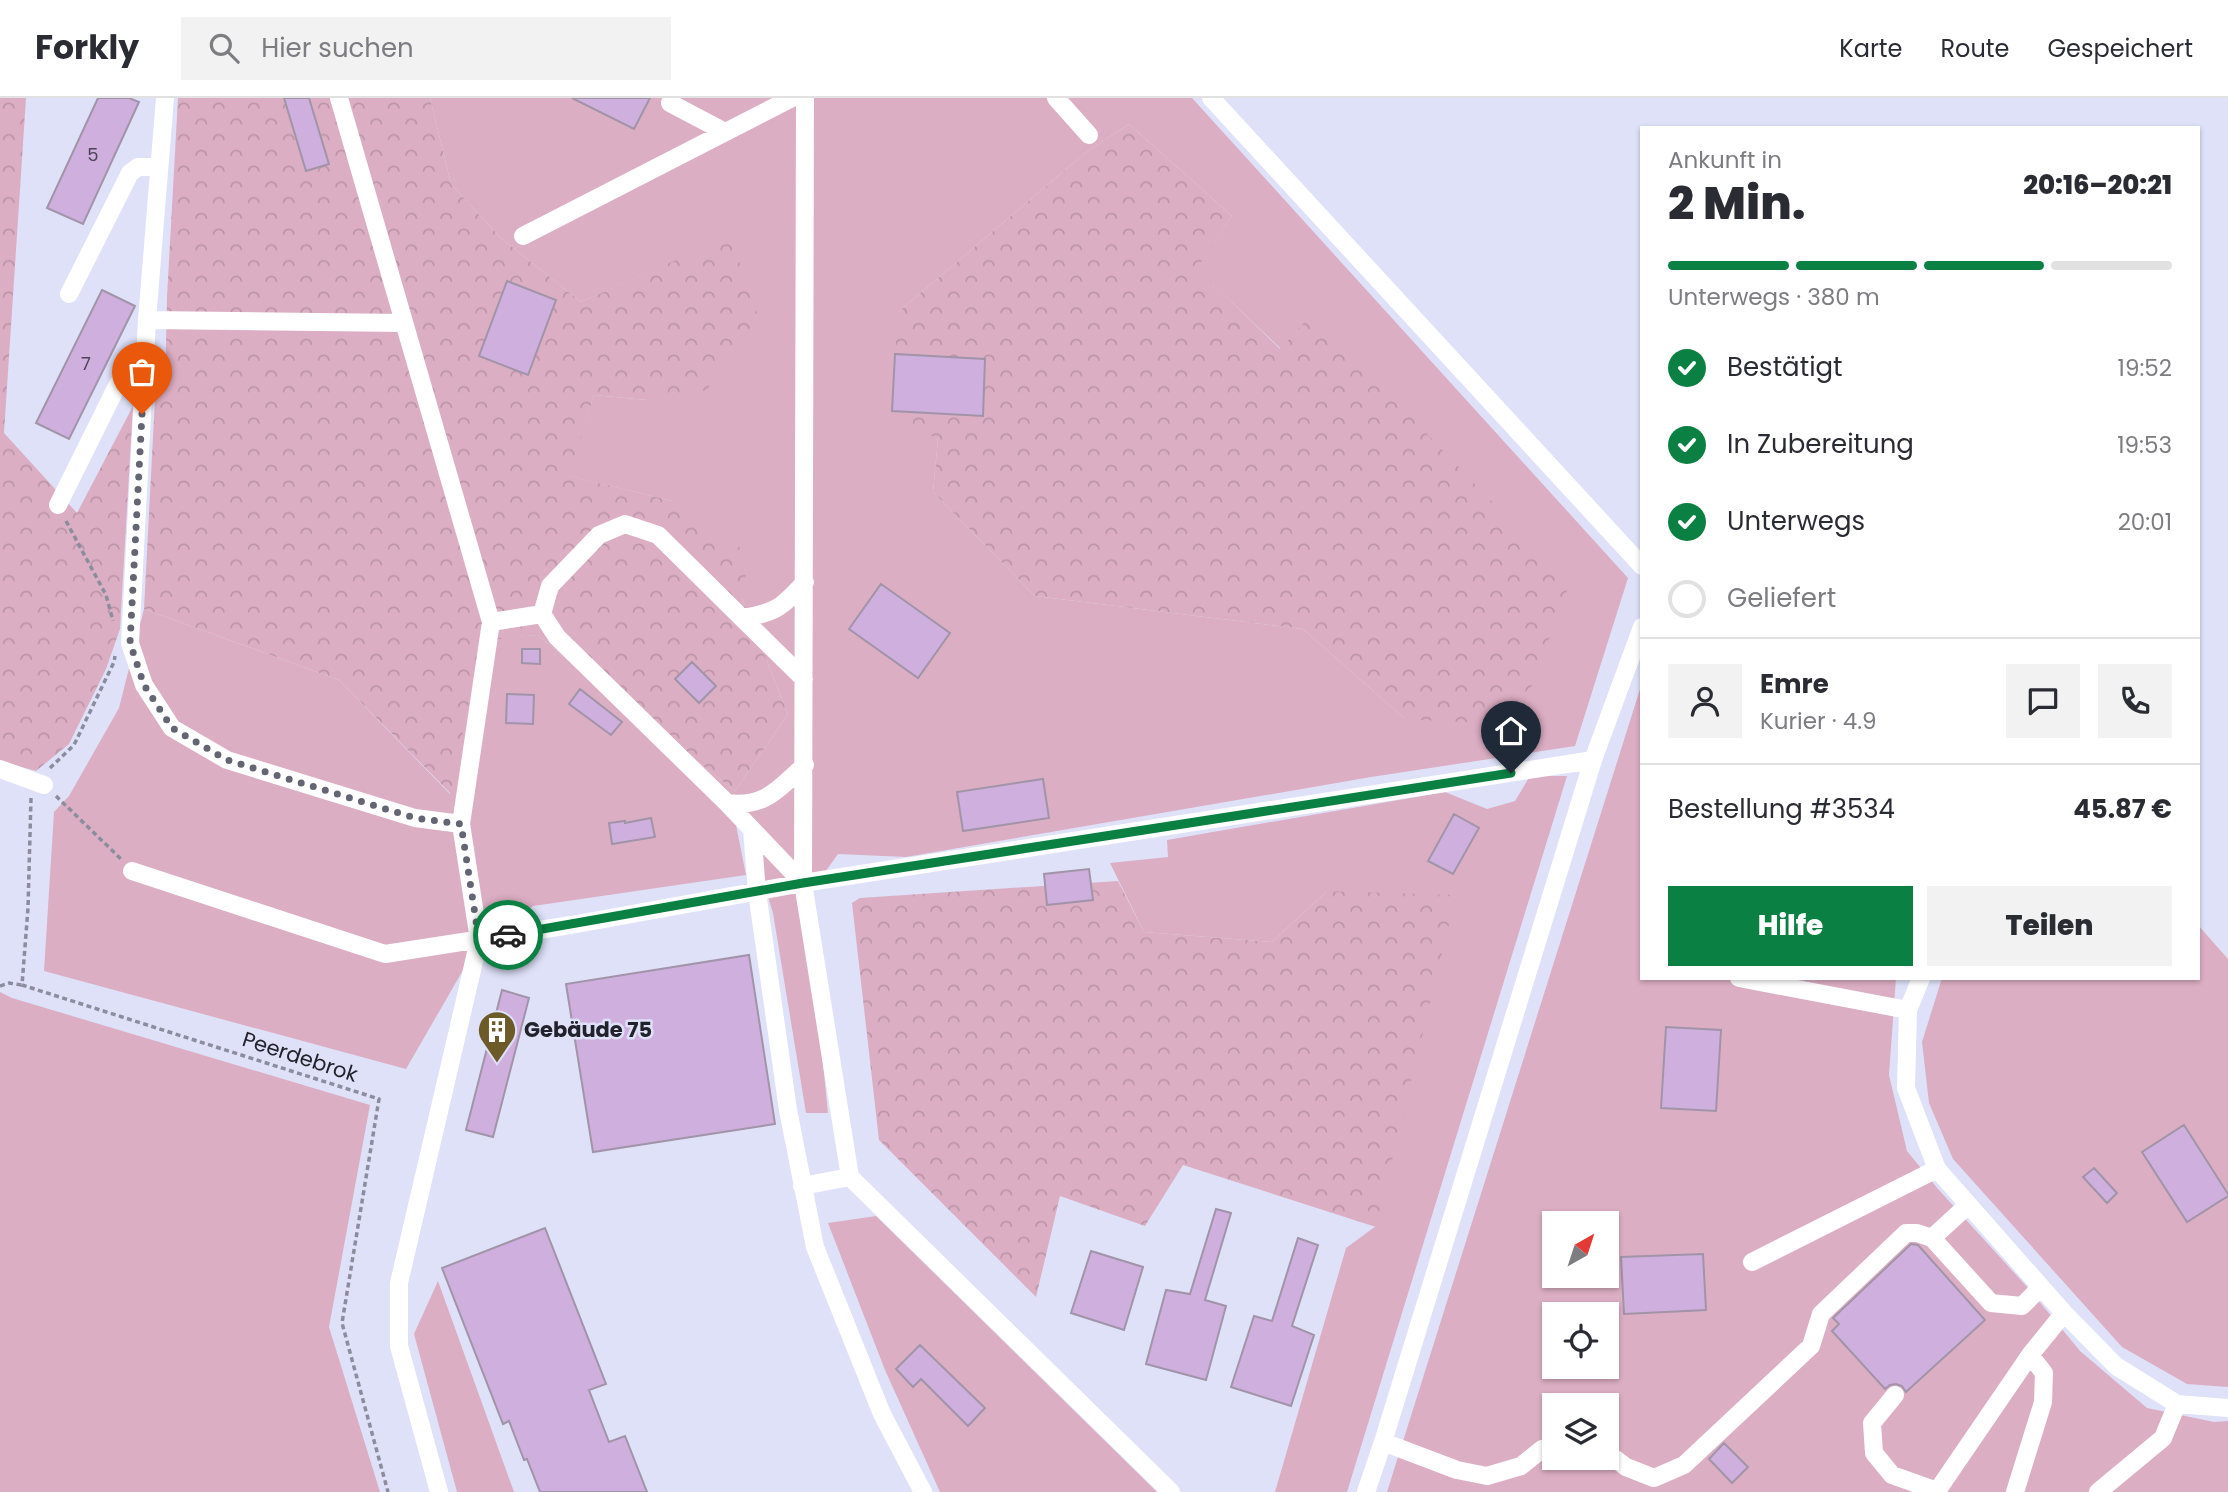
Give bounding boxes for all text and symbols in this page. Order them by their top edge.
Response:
search box [181,17,671,80]
text: Forkly [35,24,139,71]
icon: search [205,29,243,67]
text: Hier suchen [261,30,414,66]
text: Karte [1839,32,1902,65]
text: Route [1940,32,2009,65]
text: Gespeichert [2047,32,2193,65]
house number: 5 [87,142,99,167]
text: Ankunft in [1668,144,1782,176]
text: 20:16–20:21 [2023,167,2172,203]
text: 2 Min. [1668,171,1806,235]
text: Unterwegs · 380 m [1668,281,1880,313]
pin [112,342,172,414]
icon: check [1668,349,1706,387]
text: Bestätigt [1727,349,1843,385]
house number: 7 [81,351,91,376]
text: 19:52 [2118,352,2172,384]
icon: bag [123,353,161,391]
icon: check [1668,426,1706,464]
text: In Zubereitung [1727,426,1914,462]
text: 19:53 [2117,429,2172,461]
icon: check [1668,503,1706,541]
text: Unterwegs [1727,503,1865,539]
text: 20:01 [2118,506,2172,538]
text: Geliefert [1727,580,1836,616]
button: person [1668,664,1742,738]
button: chat [2006,664,2080,738]
button: phone [2098,664,2172,738]
text: Emre [1760,666,1829,702]
pin [1481,701,1541,773]
text: Kurier · 4.9 [1760,705,1877,737]
icon: home [1492,712,1530,750]
text: Bestellung #3534 [1668,791,1895,827]
text: 45.87 € [2073,791,2172,827]
button: Hilfe [1668,886,1913,966]
button: Teilen [1927,886,2172,966]
courier [473,900,543,970]
icon: car [489,916,527,954]
building icon: Gebäude 75 [476,1009,518,1064]
place label: Gebäude 75 [524,1015,652,1044]
street label: Peerdebrok [239,1024,362,1089]
north arrow [1542,1211,1619,1288]
map controls [1542,1211,1619,1470]
button: locate [1542,1302,1619,1379]
button: layers [1542,1393,1619,1470]

